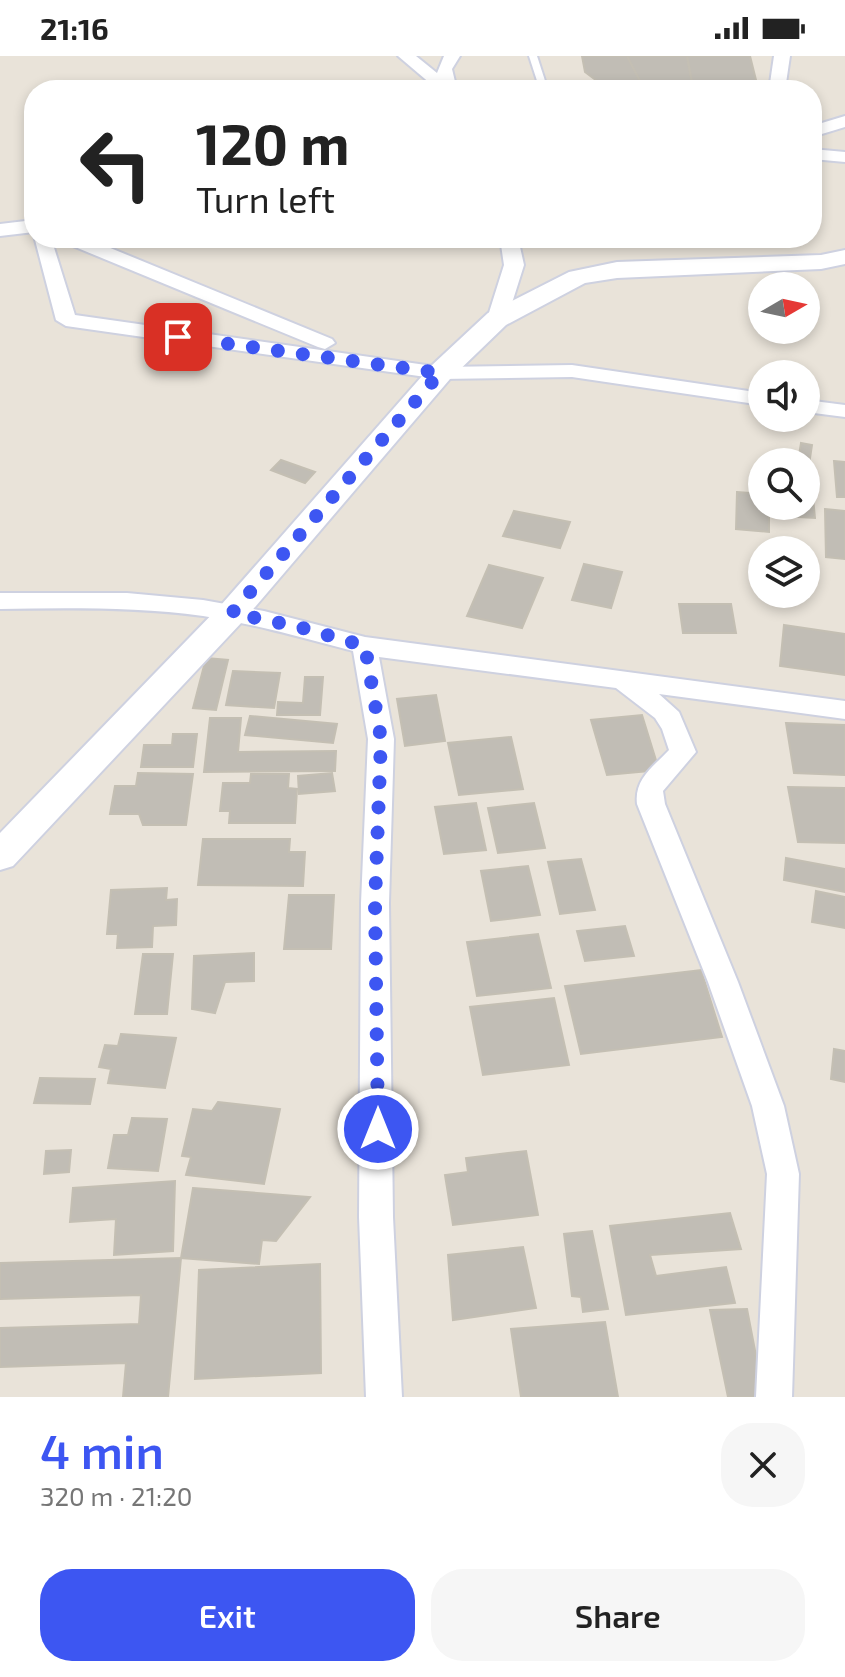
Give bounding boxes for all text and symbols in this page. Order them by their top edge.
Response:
text: 21:16 [40,10,109,46]
text: 120 m [196,109,350,176]
icon: left [64,112,168,216]
text: Turn left [196,177,335,220]
north arrow [748,272,820,344]
map controls [748,272,820,608]
pin [144,303,212,371]
icon: arrive [156,315,200,359]
button: sound [748,360,820,432]
button: search [748,448,820,520]
button: layers [748,536,820,608]
position arrow [336,1087,420,1171]
text: 4 min [40,1421,164,1479]
button: close [721,1423,805,1507]
text: 320 m · 21:20 [40,1480,192,1511]
button: Exit [40,1569,415,1661]
button: Share [431,1569,805,1661]

